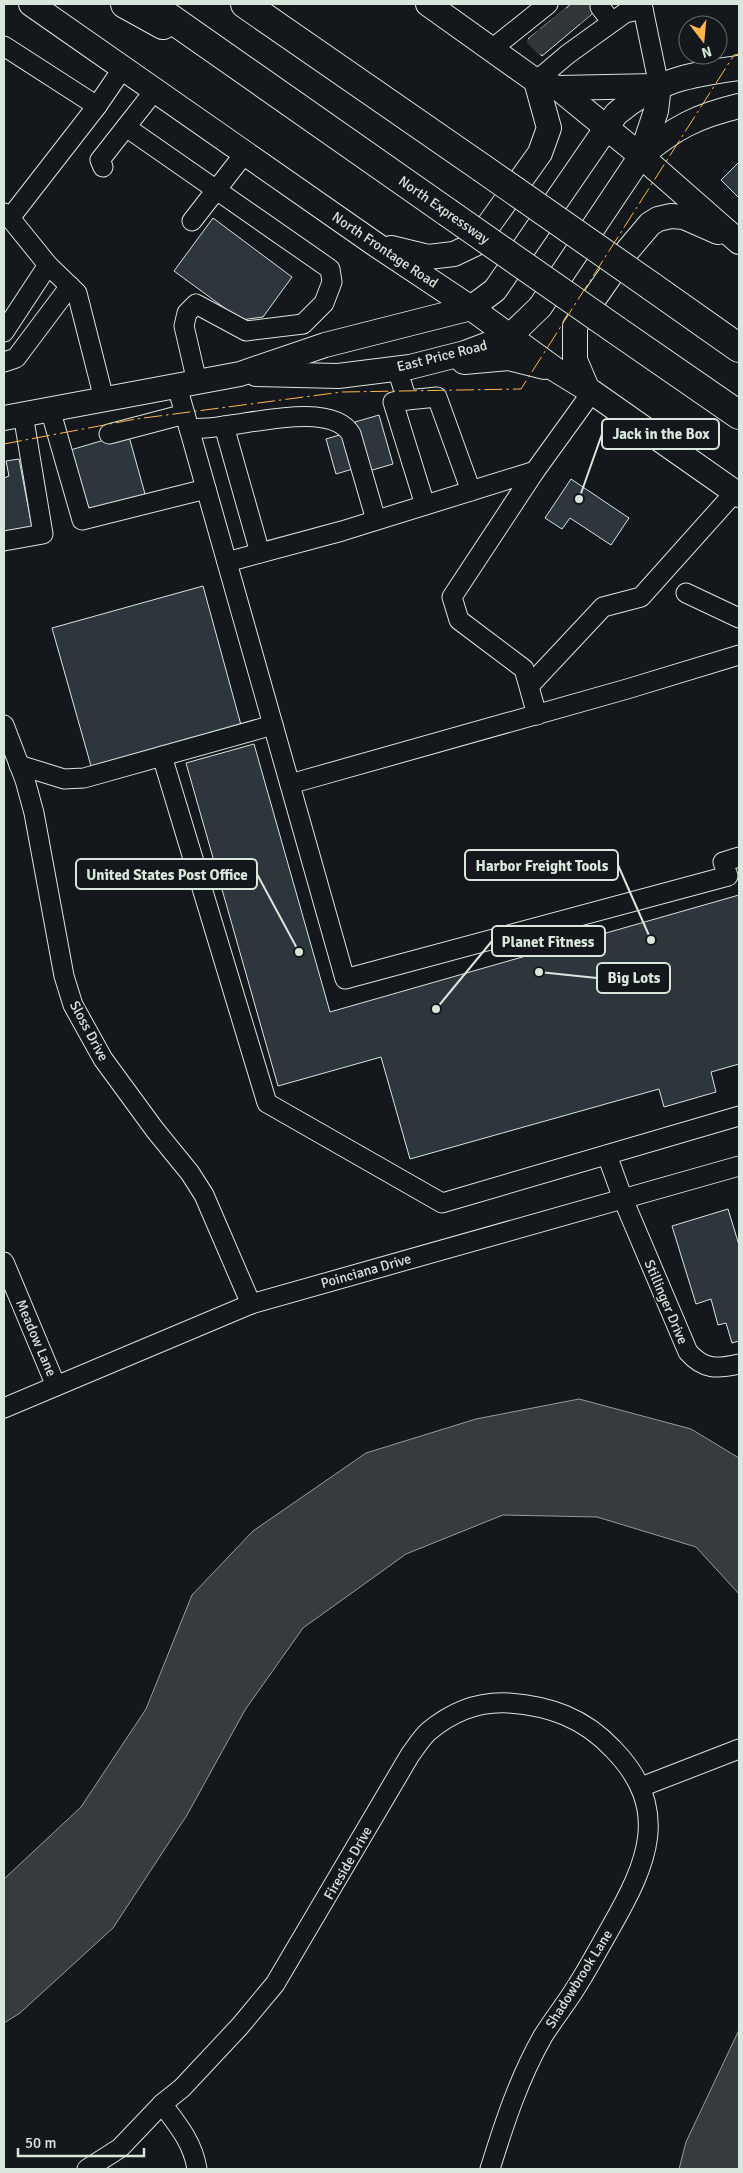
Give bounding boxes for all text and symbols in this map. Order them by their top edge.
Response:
north arrow [678,15,728,65]
text: N [699,43,713,62]
street label: North Expressway [395,172,493,248]
street label: North Frontage Road [329,208,441,292]
street label: East Price Road [395,337,489,375]
callout: Jack in the Box [602,419,719,449]
text: Jack in the Box [612,425,710,443]
callout: Harbor Freight Tools [465,850,618,880]
text: Harbor Freight Tools [476,857,609,875]
callout: United States Post Office [76,859,257,889]
text: United States Post Office [86,866,248,884]
callout: Planet Fitness [492,926,605,956]
text: Planet Fitness [502,933,595,951]
callout: Big Lots [597,963,670,993]
text: Big Lots [608,969,661,987]
street label: Sloss Drive [66,998,112,1064]
street label: Poinciana Drive [319,1250,413,1292]
street label: Stillinger Drive [641,1257,691,1347]
street label: Meadow Lane [12,1297,60,1379]
street label: Fireside Drive [320,1823,376,1903]
street label: Shadowbrook Lane [542,1927,616,2031]
scale bar [18,2126,144,2158]
text: 50 m [25,2134,56,2152]

